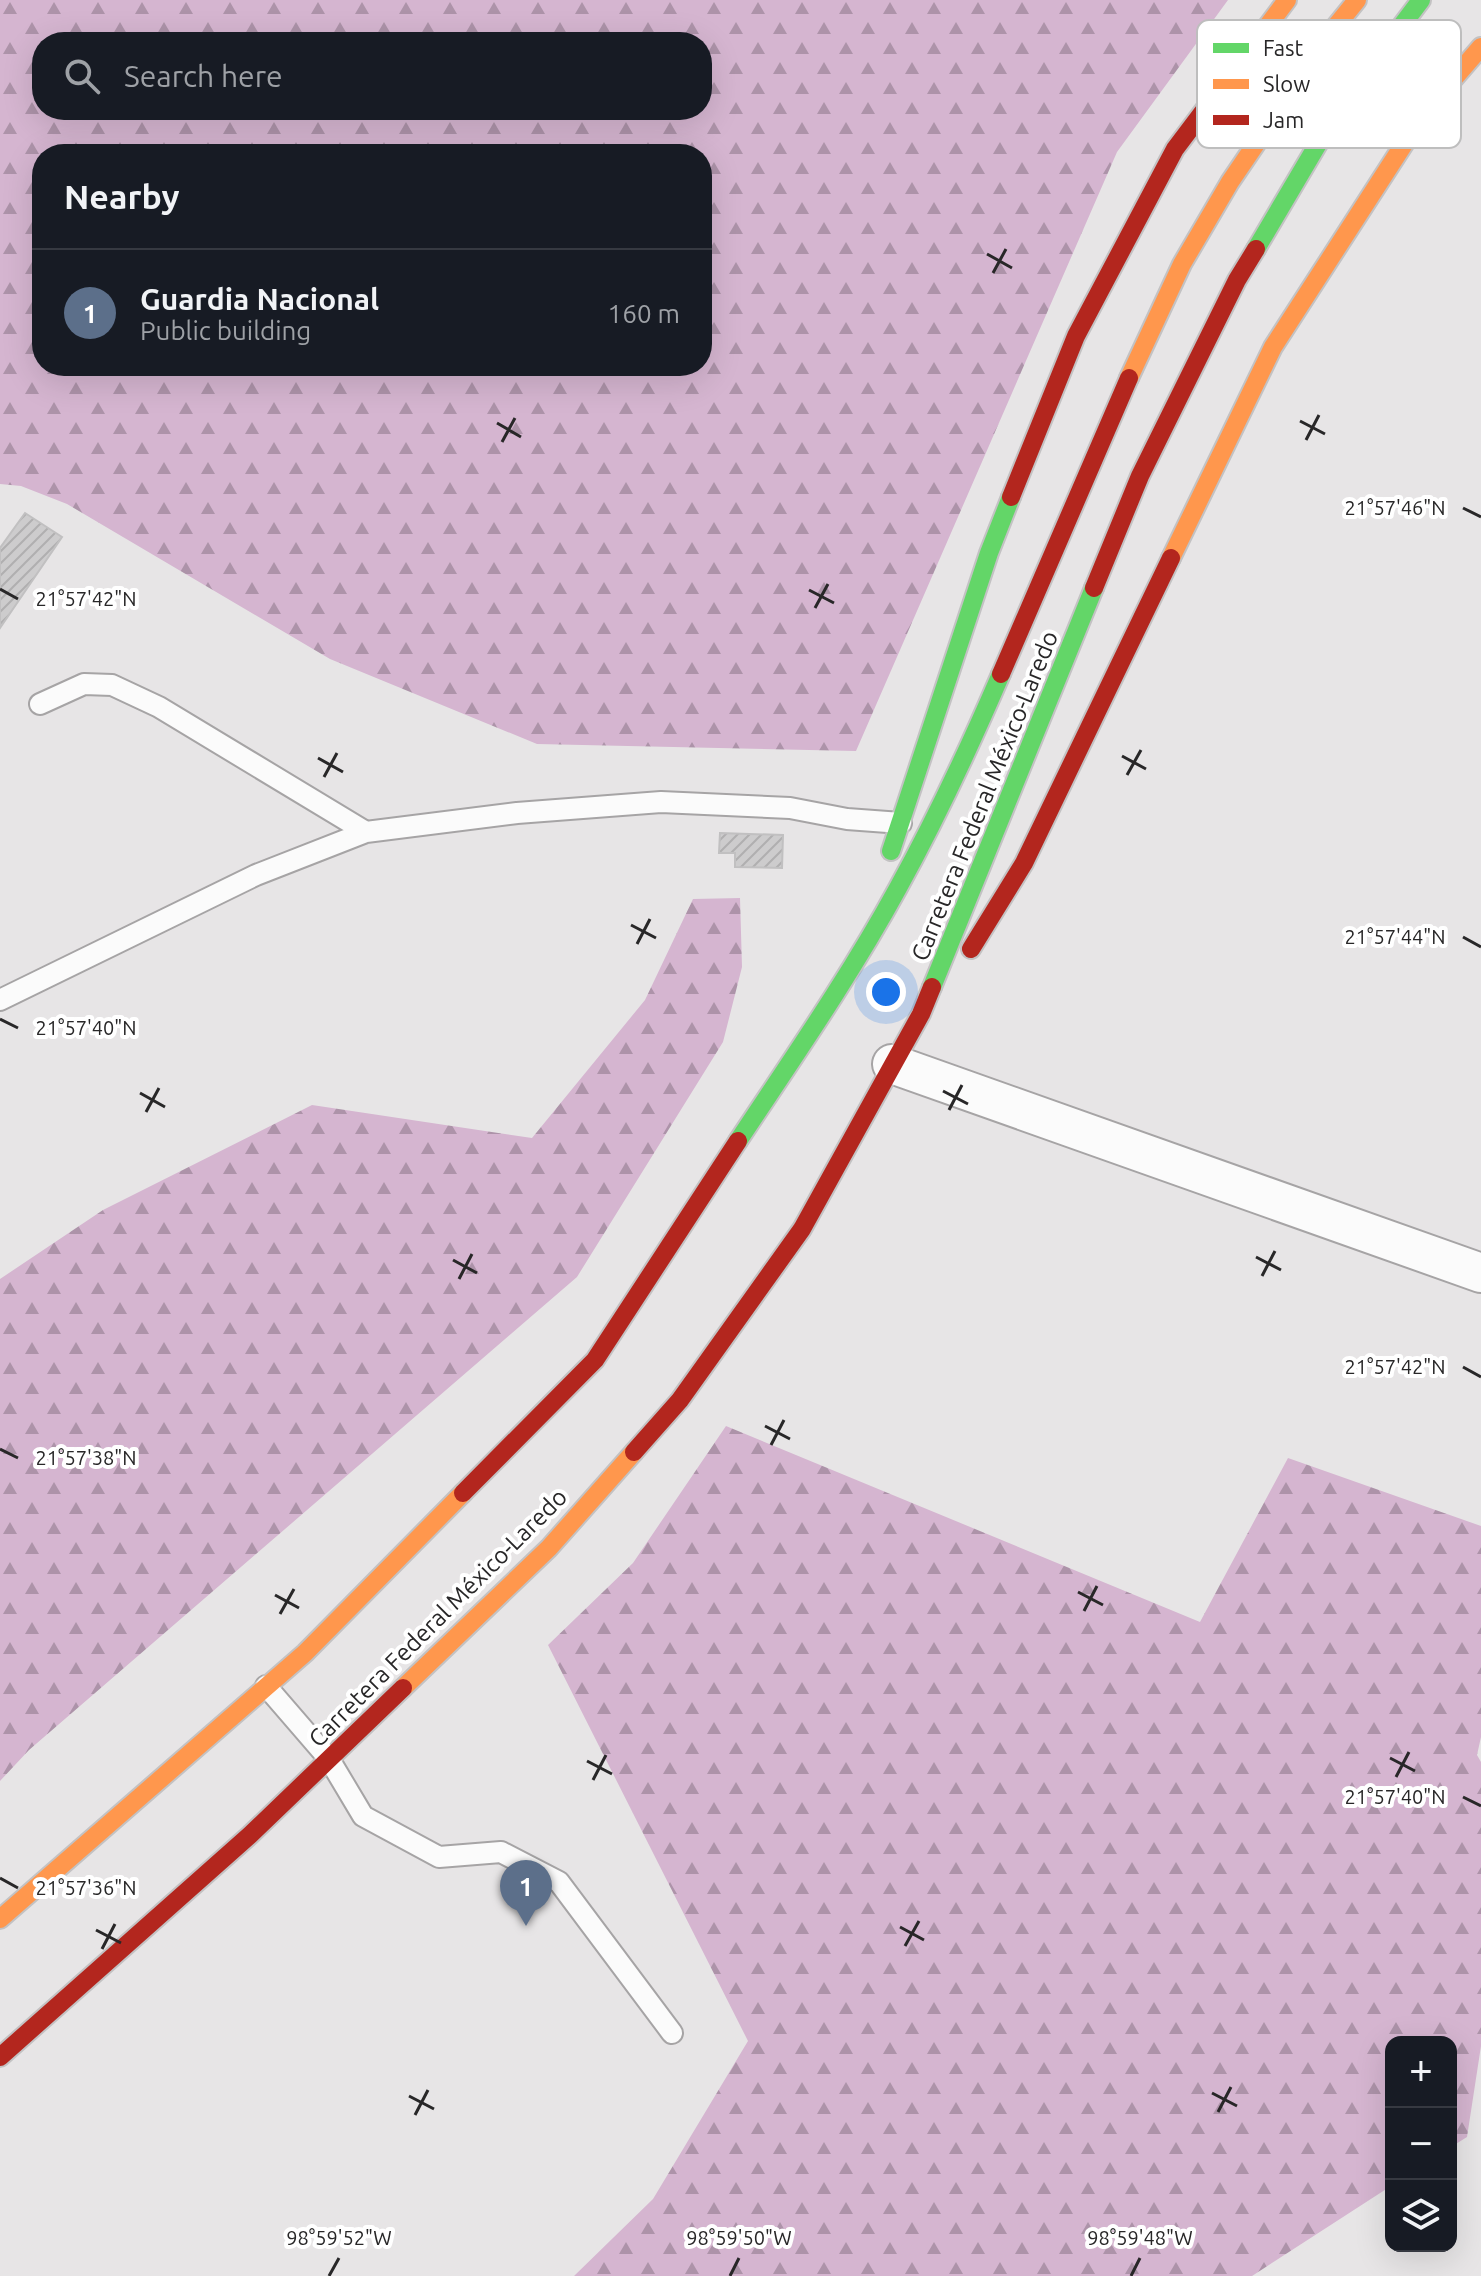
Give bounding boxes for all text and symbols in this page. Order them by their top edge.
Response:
legend [1197,20,1461,148]
search box [32,32,712,120]
text: Fast [1263,35,1304,60]
icon: search [60,54,104,98]
text: Search here [124,59,283,93]
text: Slow [1263,71,1310,96]
text: Jam [1263,107,1304,132]
text: Nearby [64,177,179,215]
text: Guardia Nacional [140,282,379,316]
text: 1 [83,299,97,328]
text: 160 m [608,299,680,328]
text: Public building [140,316,311,345]
text: 21°57'46"N [1344,496,1446,519]
text: 21°57'42"N [35,587,137,610]
street label: Carretera Federal México-Laredo [906,627,1063,965]
text: 21°57'44"N [1344,925,1446,948]
your location [866,972,906,1012]
text: 21°57'40"N [35,1016,137,1039]
text: 21°57'42"N [1344,1355,1446,1378]
text: 21°57'38"N [35,1446,137,1469]
street label: Carretera Federal México-Laredo [303,1483,572,1752]
text: 21°57'40"N [1344,1785,1446,1808]
pin: 1 [500,1860,552,1926]
text: 21°57'36"N [35,1876,137,1899]
map controls [1385,2036,1457,2252]
button: + [1385,2036,1457,2108]
button: − [1385,2108,1457,2180]
button: layers [1385,2180,1457,2252]
text: 98°59'52"W [286,2226,392,2249]
text: 98°59'50"W [686,2226,792,2249]
text: 98°59'48"W [1087,2226,1193,2249]

